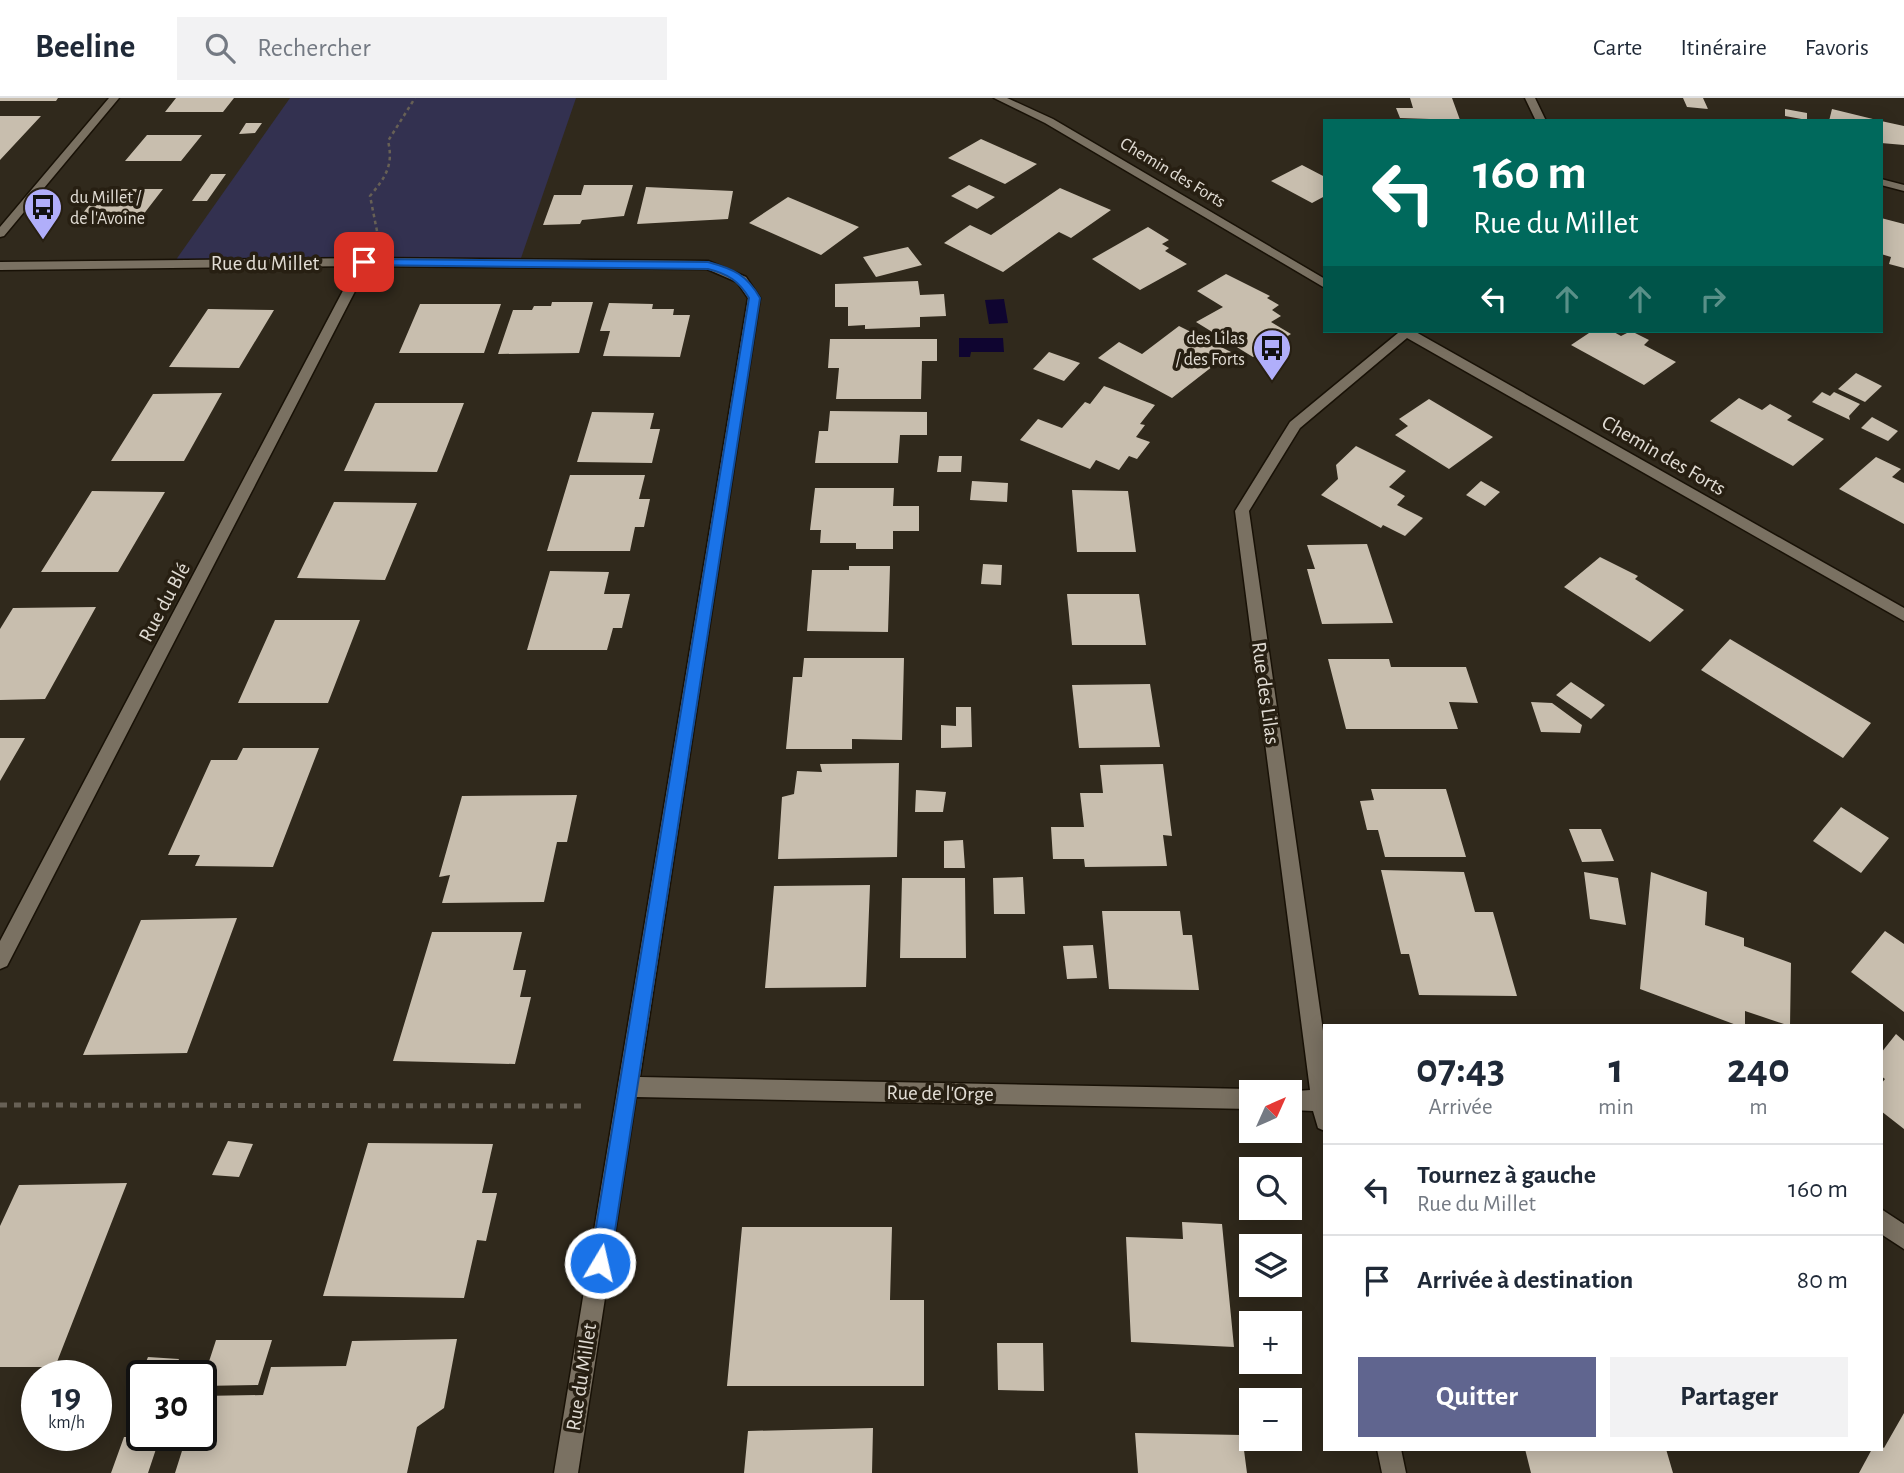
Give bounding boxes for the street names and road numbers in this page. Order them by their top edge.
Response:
street label: Chemin des Forts [1117,134,1228,211]
street label: Rue du Millet [211,253,320,274]
street label: Chemin des Forts [1598,412,1729,499]
street label: Rue du Blé [135,559,194,645]
street label: Rue des Lilas [1248,640,1283,746]
street label: Rue de l'Orge [886,1082,994,1105]
street label: Rue du Millet [563,1322,600,1432]

